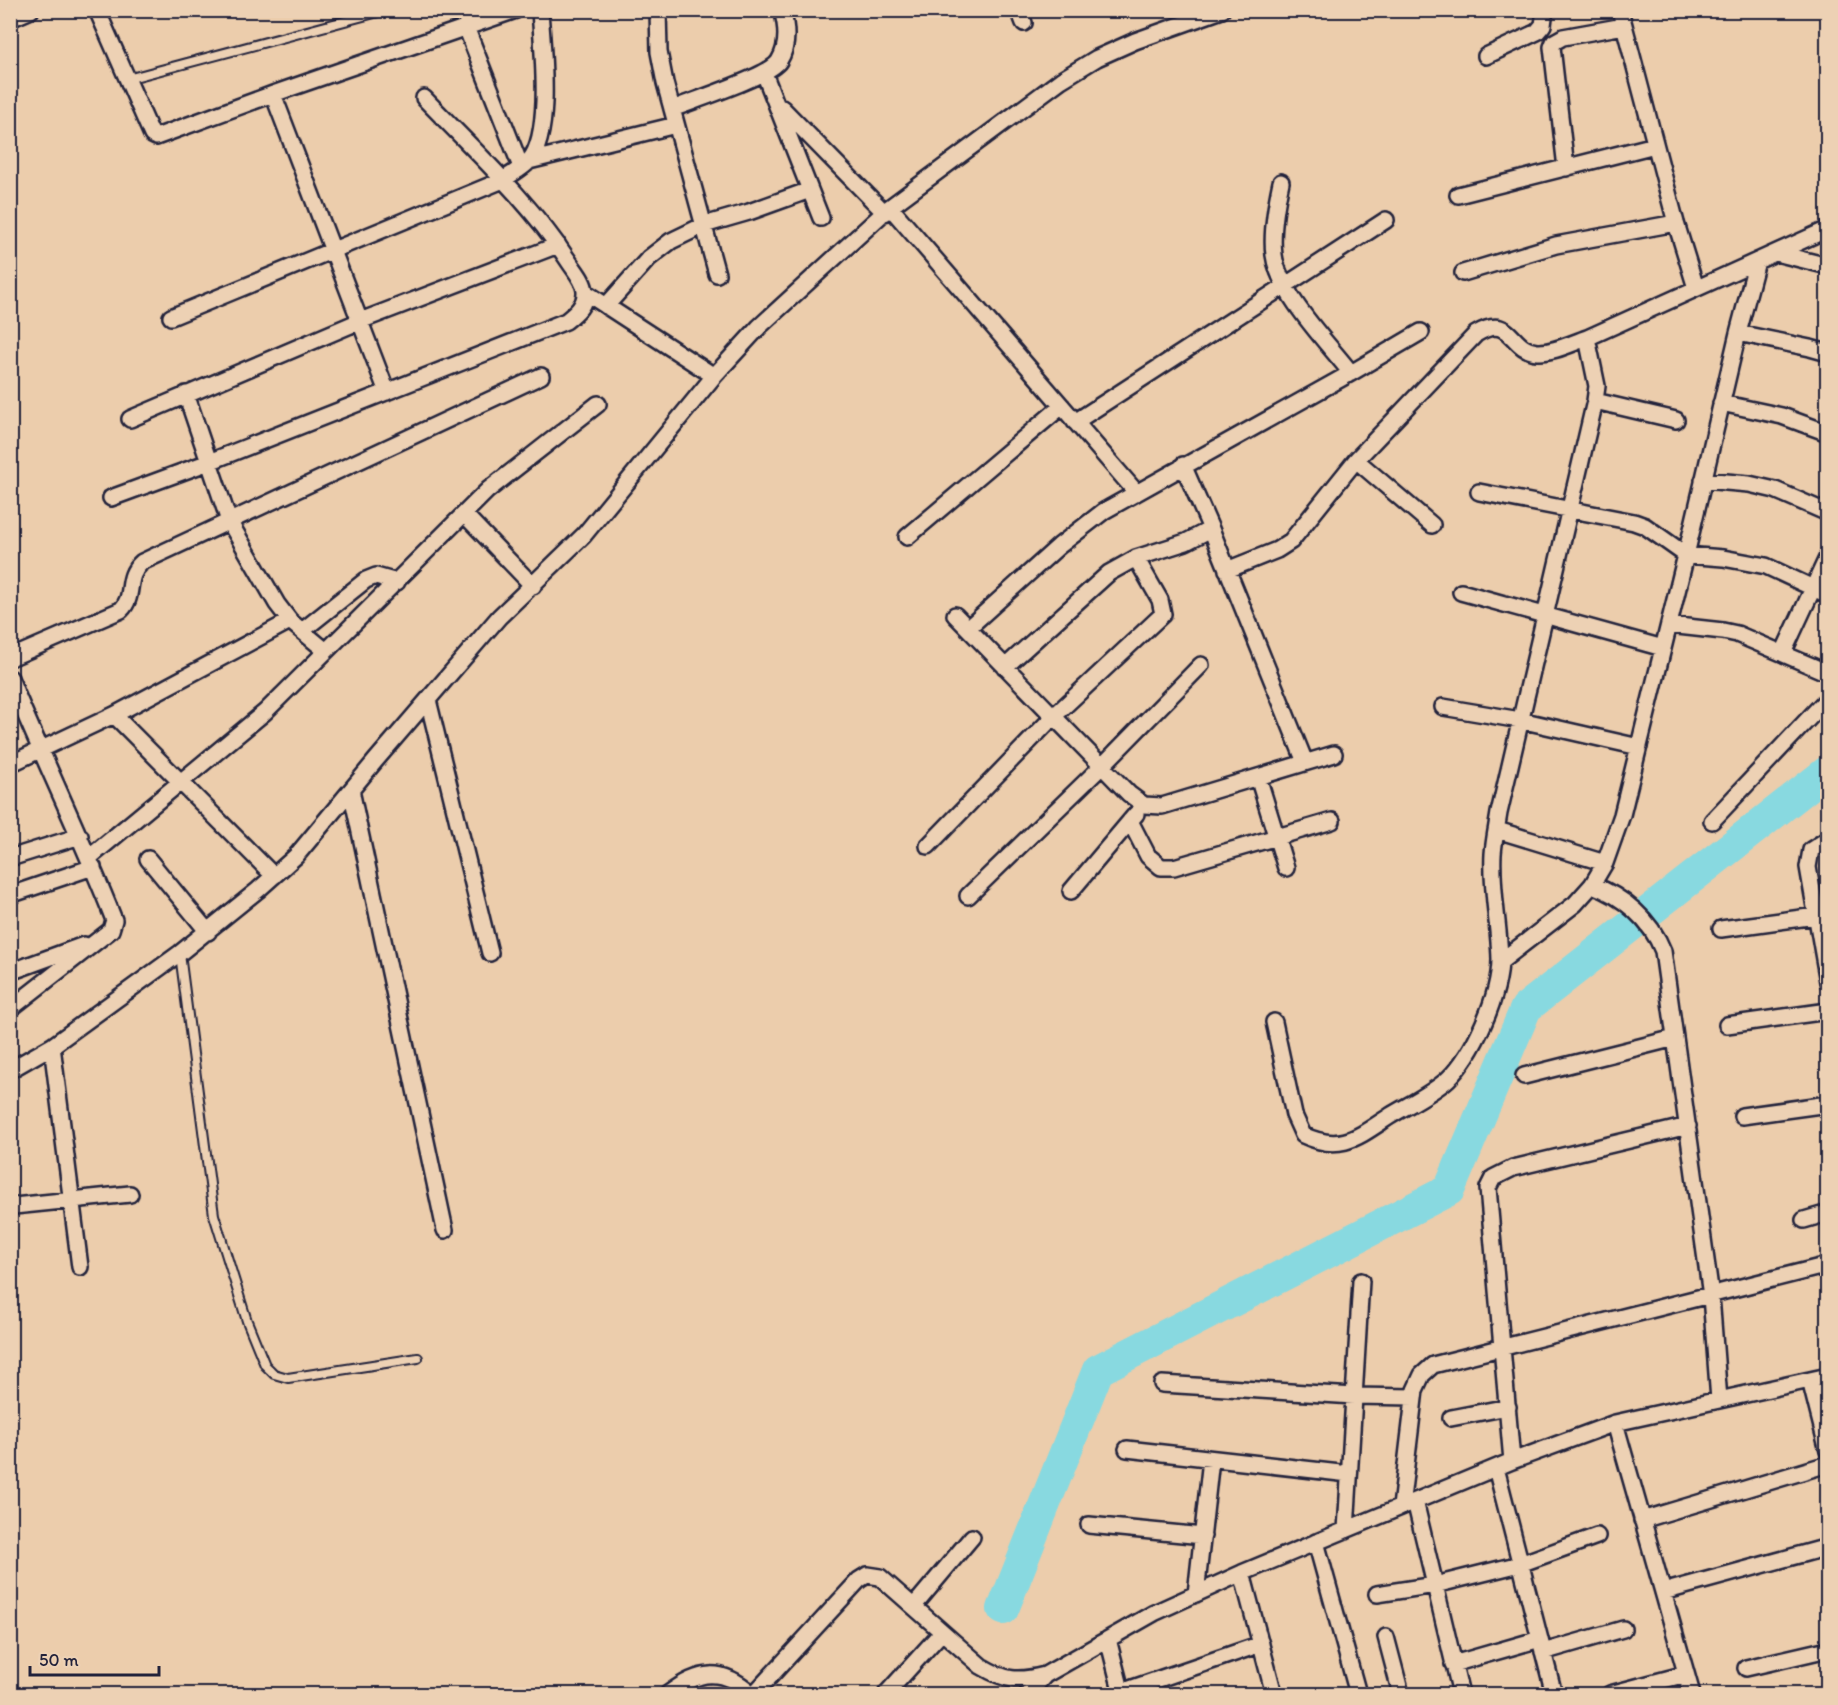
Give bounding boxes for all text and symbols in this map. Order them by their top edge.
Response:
scale bar [30,1639,159,1677]
text: 50 m [39,1649,79,1671]

